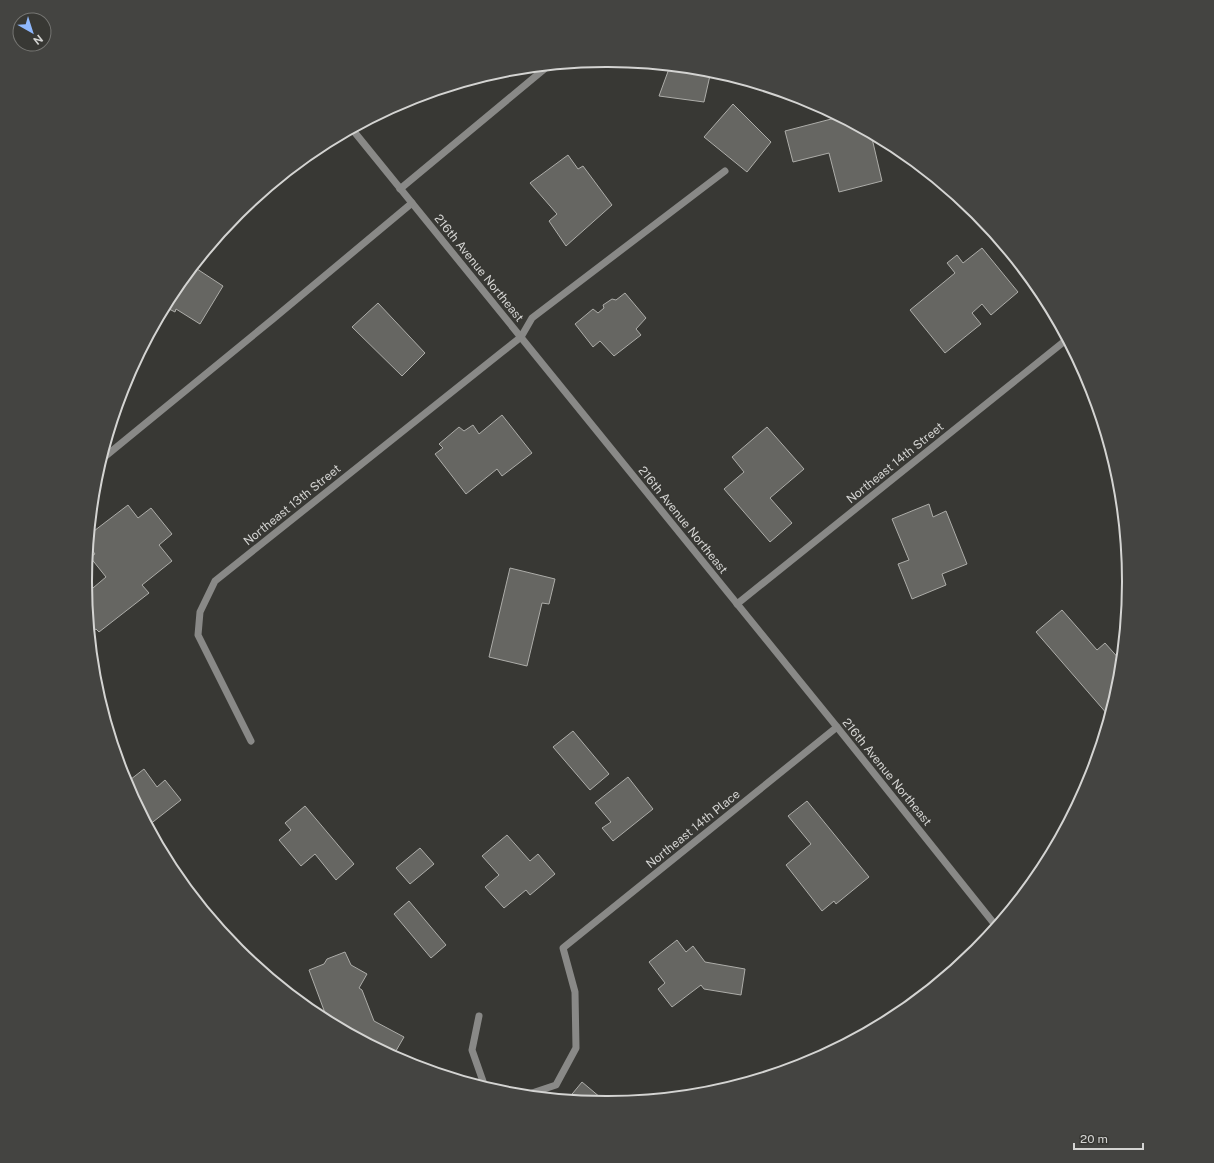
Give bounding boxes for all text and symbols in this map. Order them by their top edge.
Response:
north arrow [12,12,52,52]
text: N [31,32,45,47]
street label: 216th Avenue Northeast [431,212,527,325]
street label: Northeast 14th Street [844,419,947,506]
street label: Northeast 13th Street [241,461,344,548]
street label: 216th Avenue Northeast [635,464,731,577]
street label: 216th Avenue Northeast [839,716,935,829]
street label: Northeast 14th Place [643,787,743,871]
scale bar [1074,1125,1143,1151]
text: 20 m [1080,1132,1108,1146]

